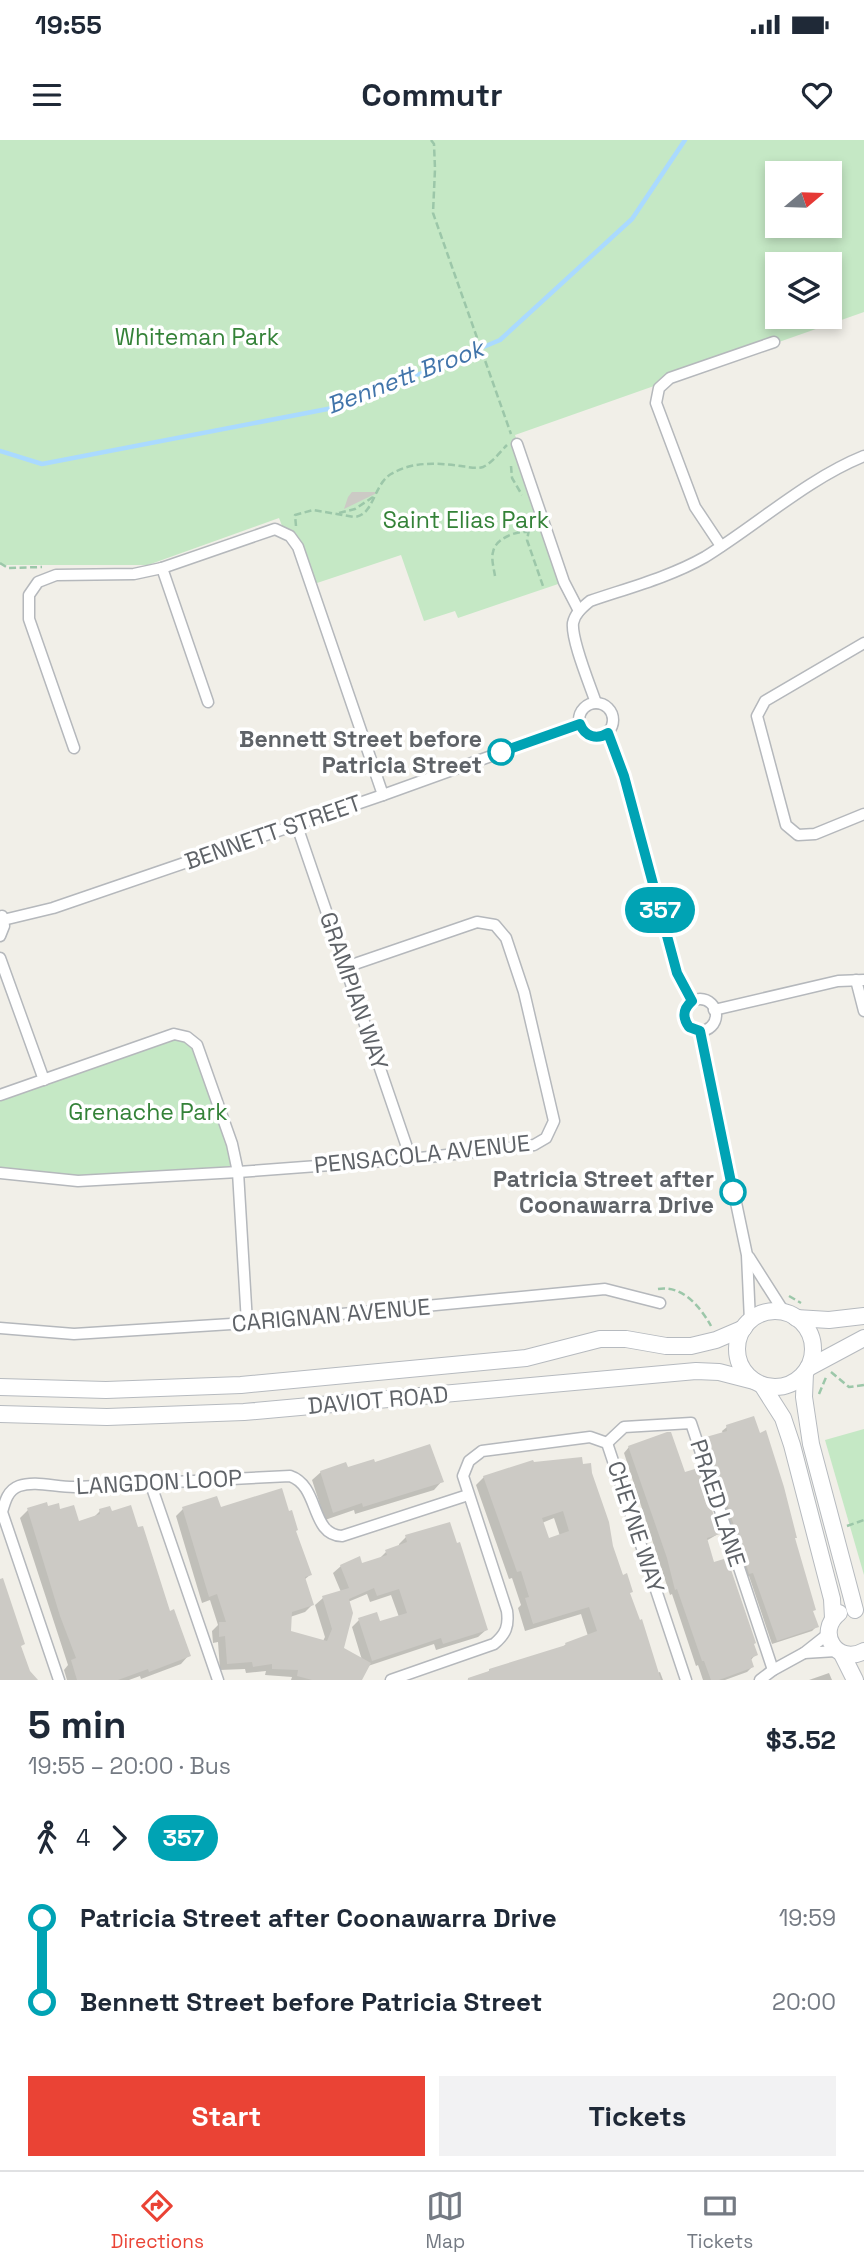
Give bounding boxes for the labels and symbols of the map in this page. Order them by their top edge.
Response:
north arrow [765,161,842,238]
park label: Whiteman Park [115,322,279,352]
water label: Bennett Brook [322,331,491,421]
park label: Saint Elias Park [383,505,549,535]
place label: Bennett Street before Patricia Street [239,724,482,780]
marker: Bennett Street before Patricia Street [488,739,514,765]
street label: BENNETT STREET [181,788,365,876]
line badge: 357 [620,887,700,933]
street label: GRAMPIAN WAY [313,908,395,1074]
park label: Grenache Park [68,1097,228,1127]
street label: PENSACOLA AVENUE [313,1128,531,1180]
place label: Patricia Street after Coonawarra Drive [493,1164,714,1220]
marker: Patricia Street after Coonawarra Drive [720,1179,746,1205]
street label: CARIGNAN AVENUE [231,1291,431,1339]
street label: DAVIOT ROAD [306,1379,450,1421]
street label: PRAED LANE [683,1435,753,1571]
street label: CHEYNE WAY [601,1457,671,1597]
street label: LANGDON LOOP [75,1463,243,1501]

